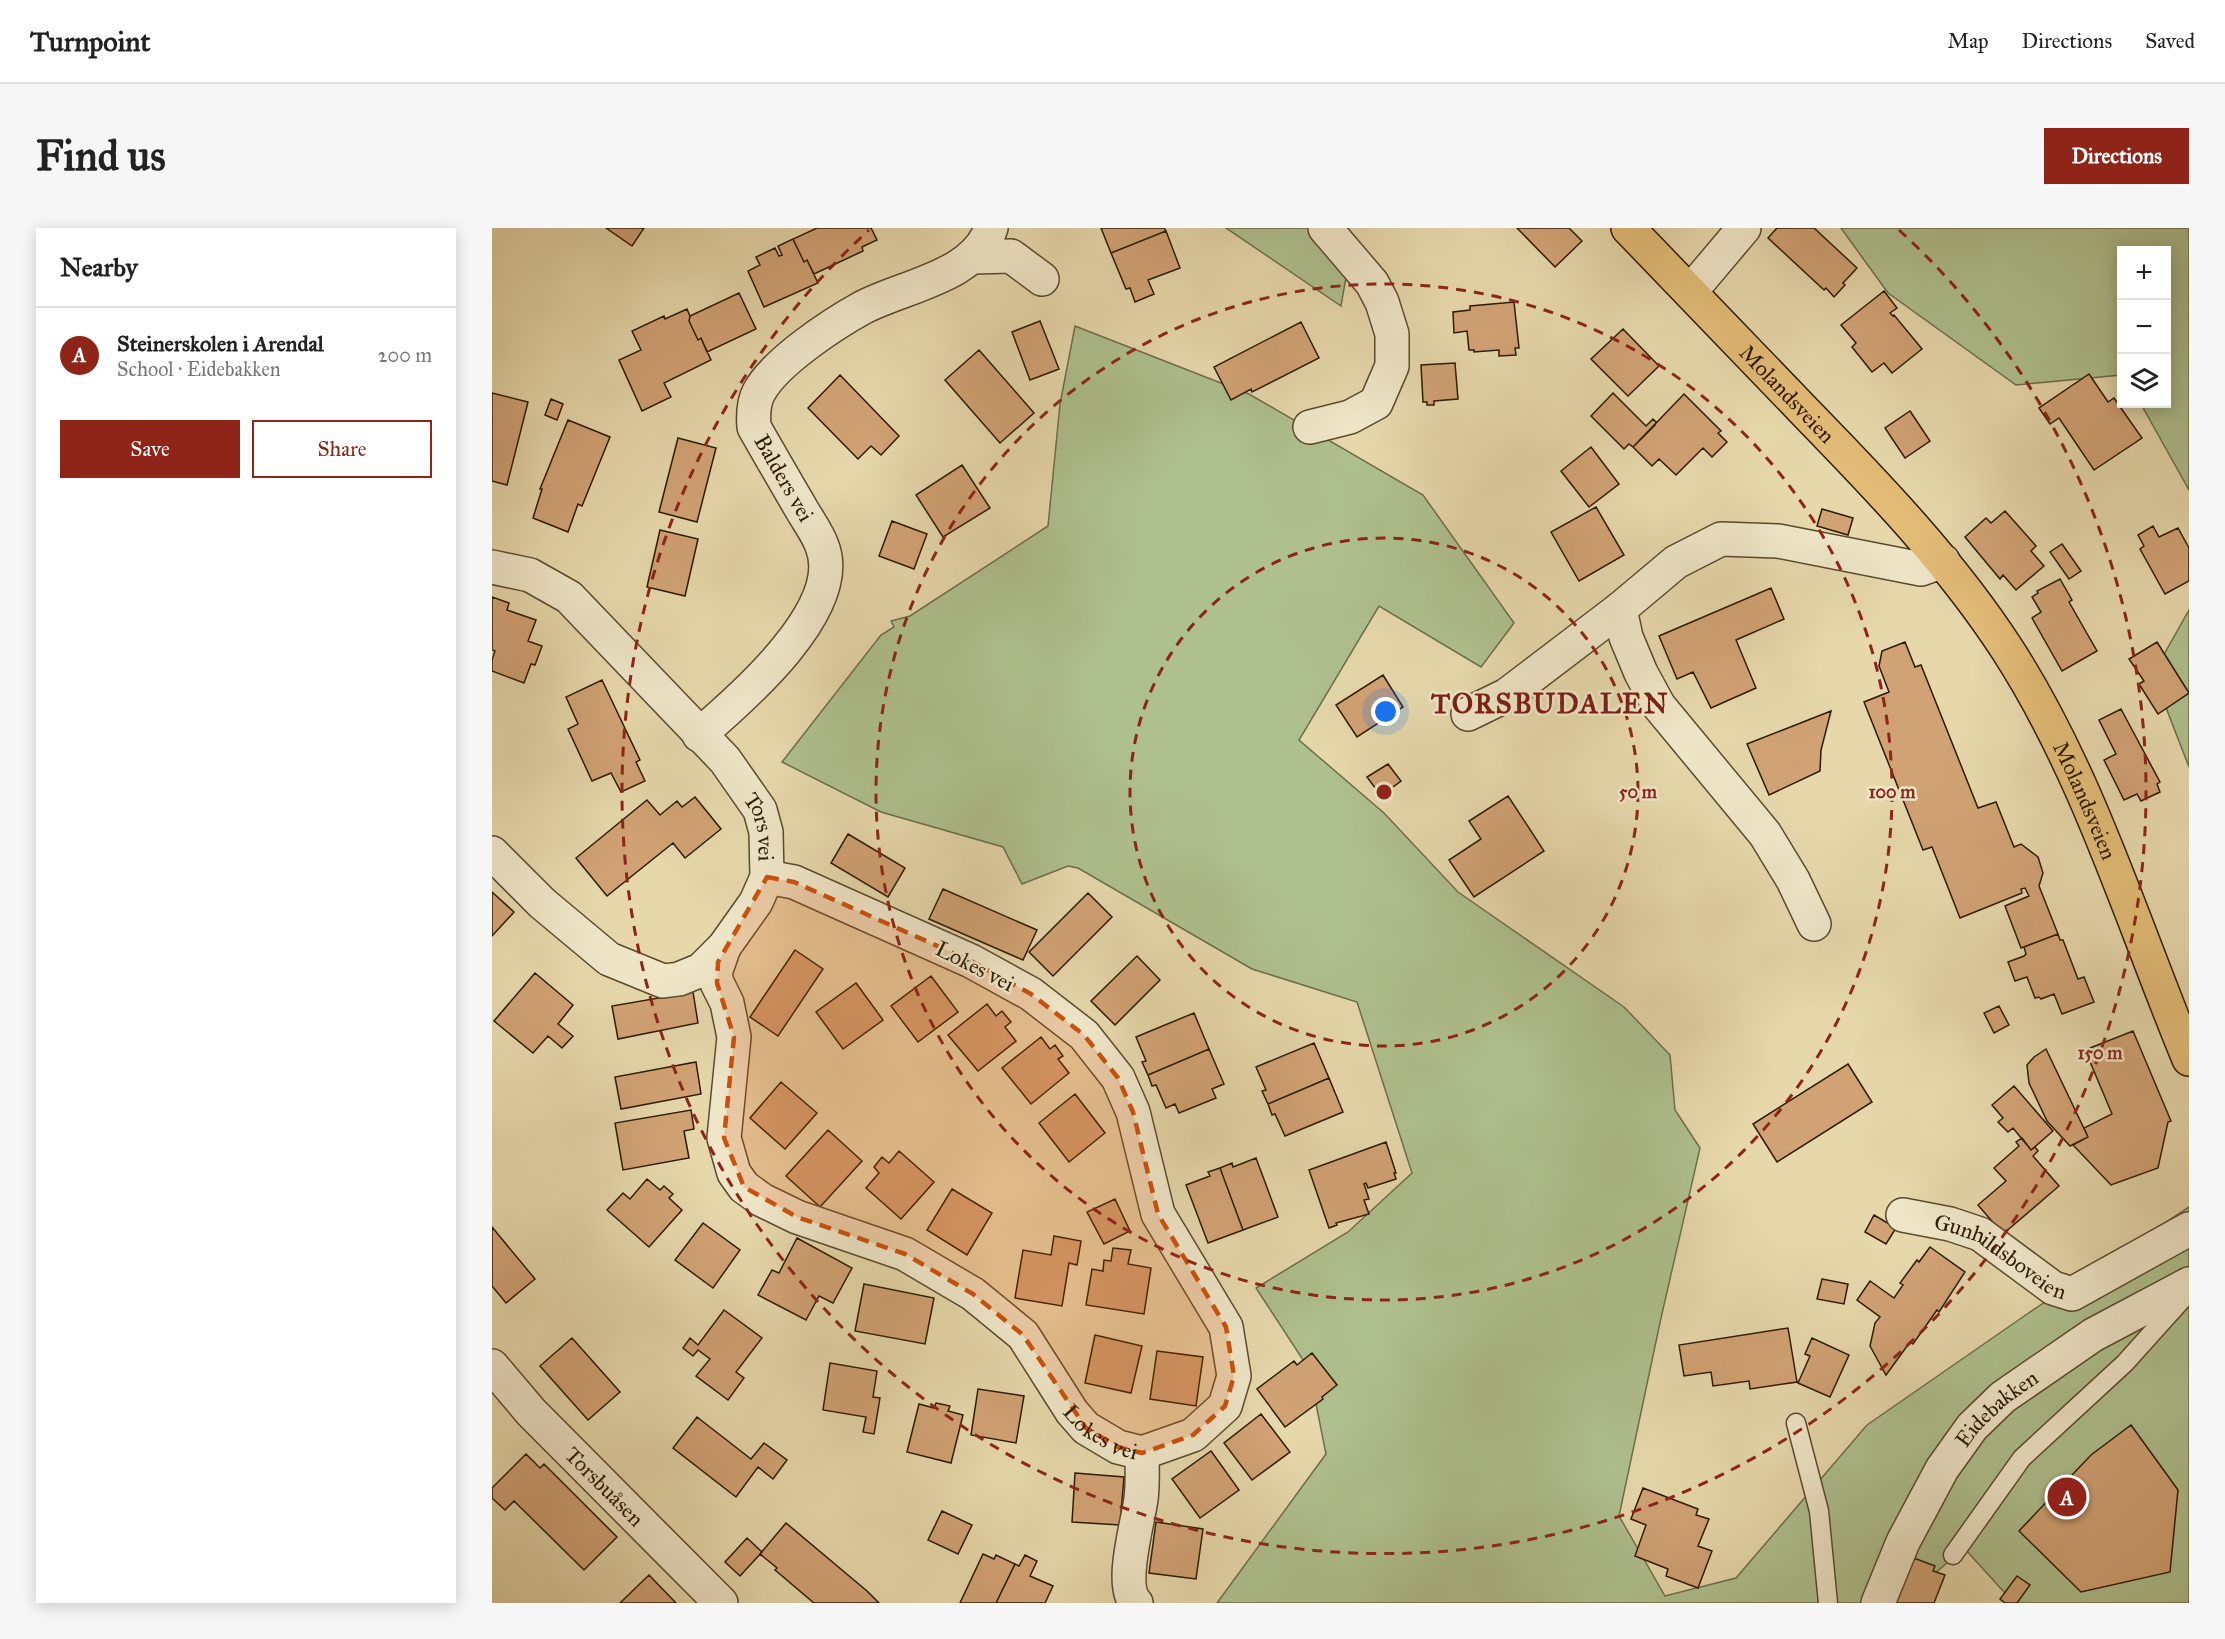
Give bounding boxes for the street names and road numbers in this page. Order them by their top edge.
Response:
street label: Molandsveien [1734,339,1841,449]
street label: Balders vei [748,429,820,527]
street label: Molandsveien [2048,737,2123,863]
street label: Tors vei [738,787,780,862]
street label: Lokes vei [931,935,1019,997]
street label: Gunhildsboveien [1932,1208,2070,1305]
street label: Eidebakken [1949,1364,2043,1452]
street label: Lokes vei [1058,1398,1141,1465]
street label: Torsbuåsen [559,1441,650,1532]

